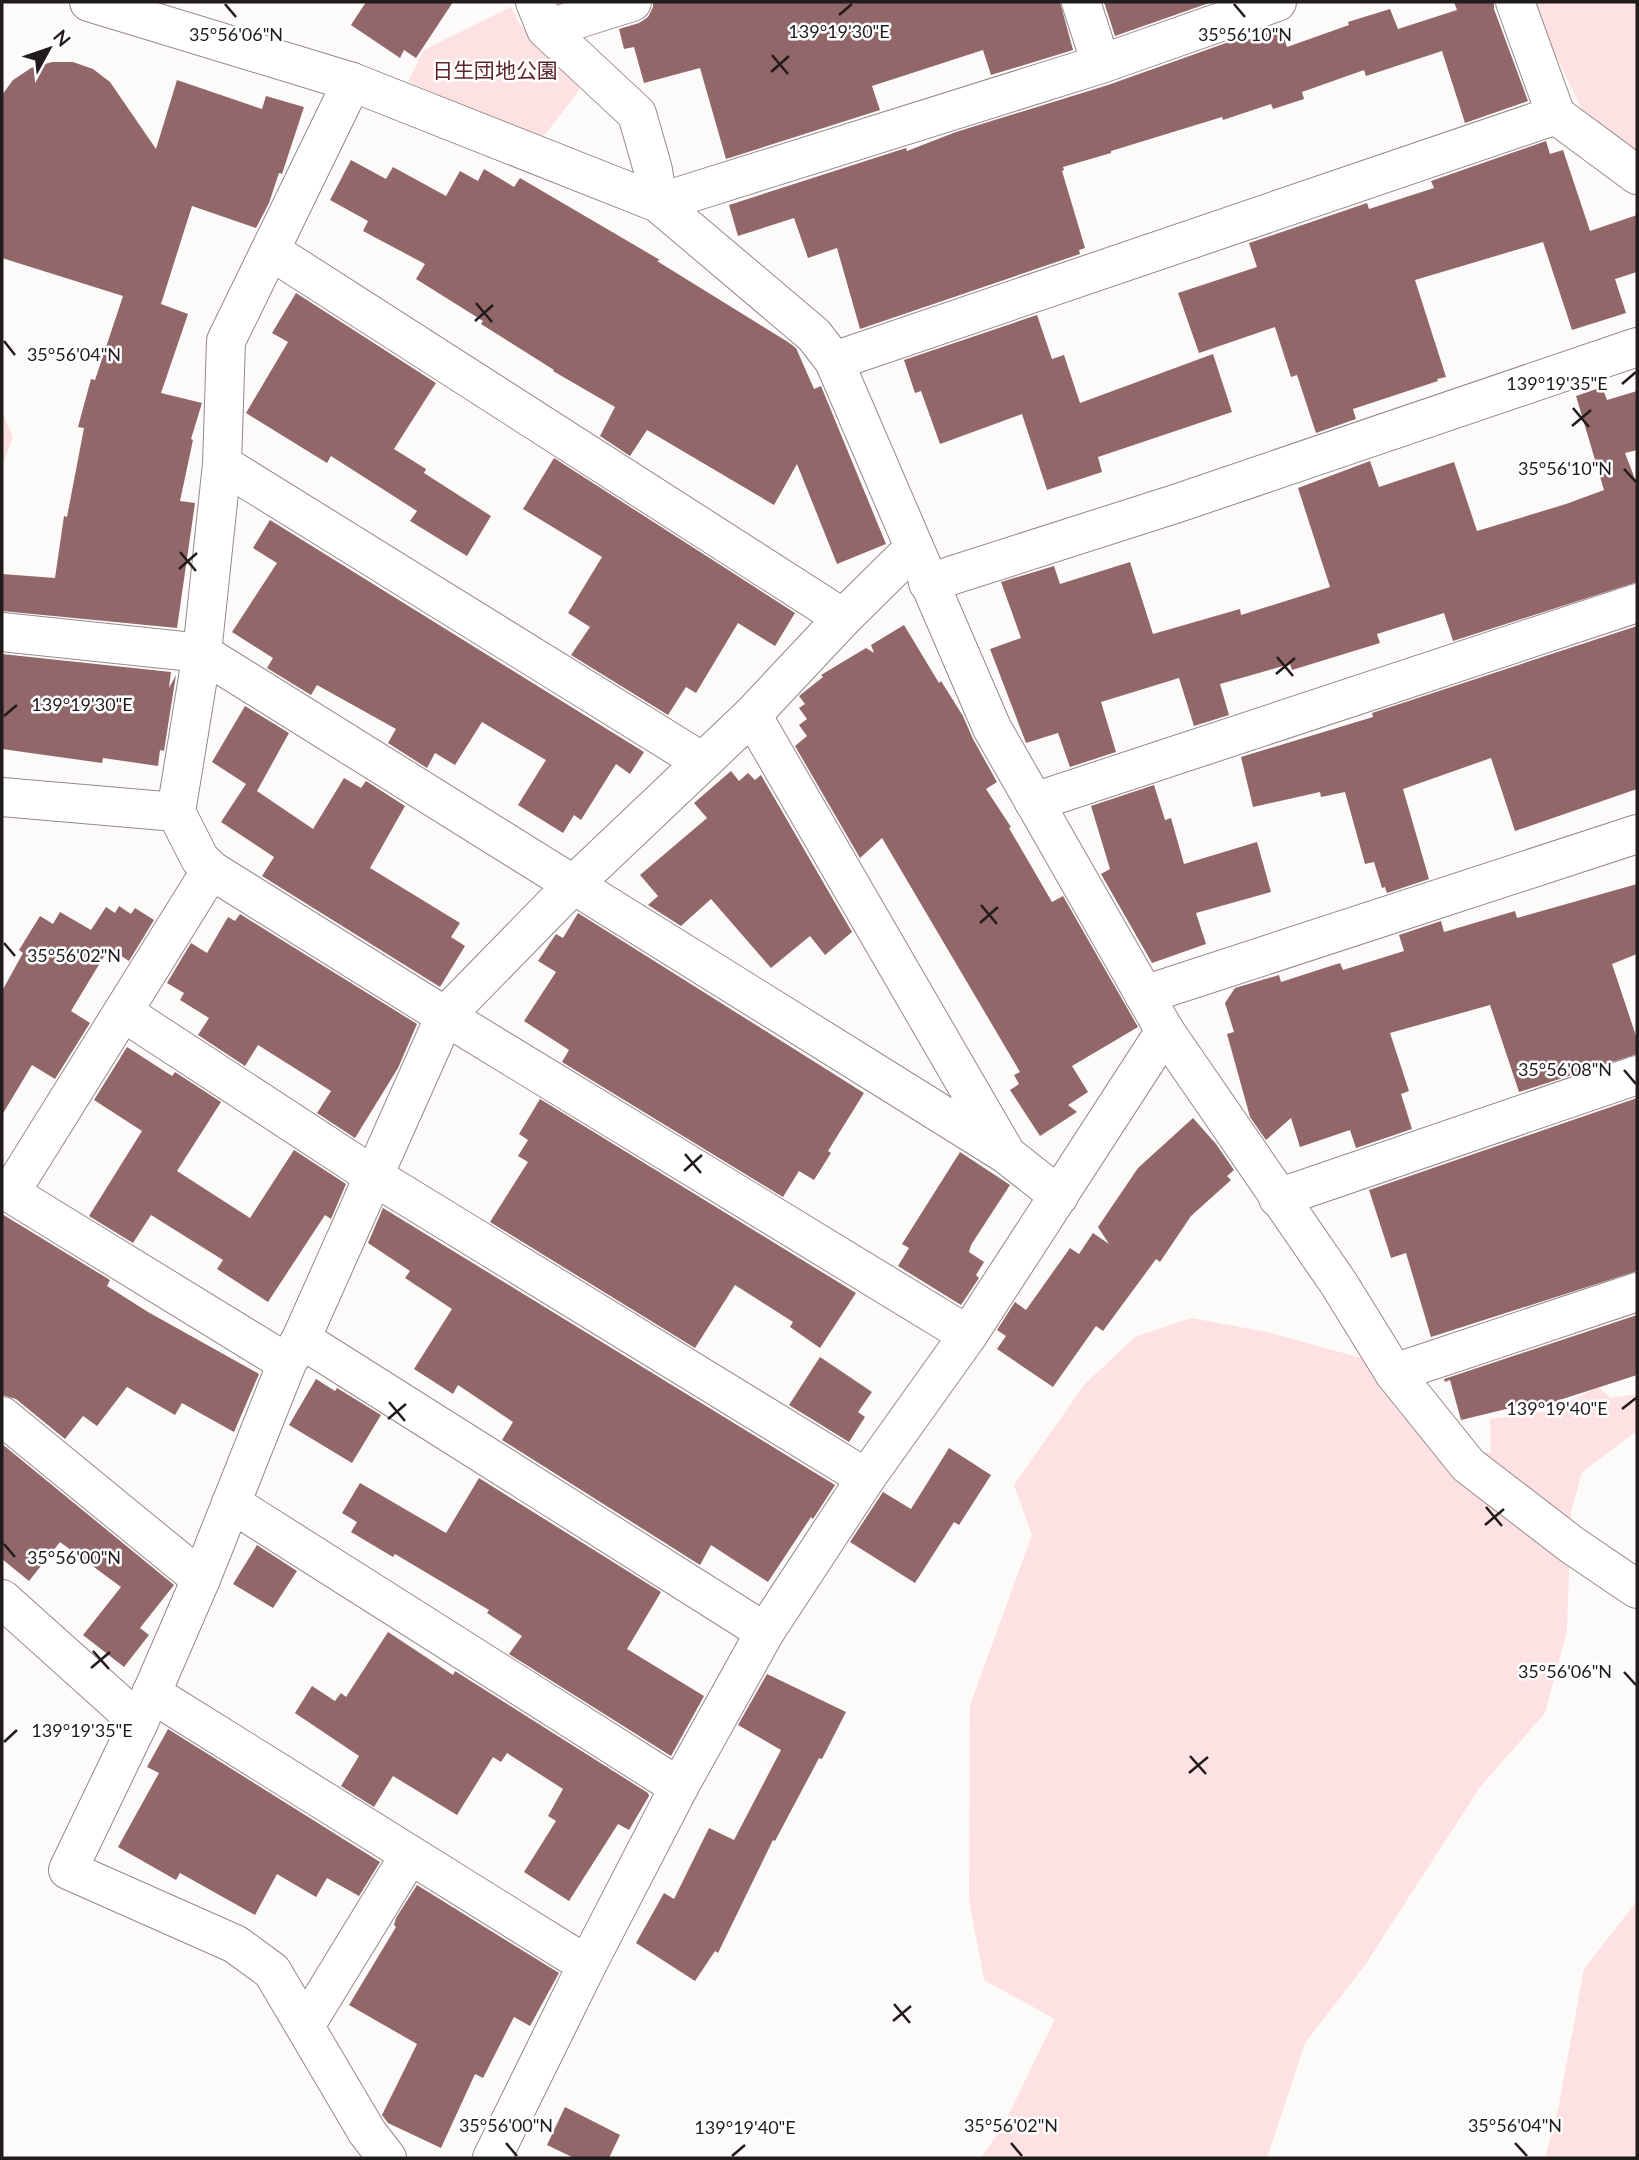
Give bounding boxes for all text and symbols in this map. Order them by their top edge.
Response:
north arrow [14,14,84,84]
text: 139°19'30"E [788,20,890,42]
text: 35°56'06"N [189,23,283,45]
text: 35°56'10"N [1198,23,1292,45]
text: N [49,25,76,51]
park label: 日生団地公園 [432,57,558,82]
text: 35°56'04"N [27,343,121,365]
text: 139°19'35"E [1506,372,1608,394]
text: 35°56'10"N [1518,457,1612,479]
text: 139°19'30"E [31,693,133,715]
text: 35°56'02"N [27,944,121,966]
text: 35°56'08"N [1518,1058,1612,1080]
text: 139°19'40"E [1506,1397,1608,1419]
text: 35°56'00"N [27,1546,121,1568]
text: 35°56'06"N [1518,1660,1612,1682]
text: 139°19'35"E [31,1719,133,1741]
text: 35°56'00"N [459,2114,553,2136]
text: 35°56'02"N [964,2114,1058,2136]
text: 35°56'04"N [1468,2114,1562,2136]
text: 139°19'40"E [694,2116,796,2138]

